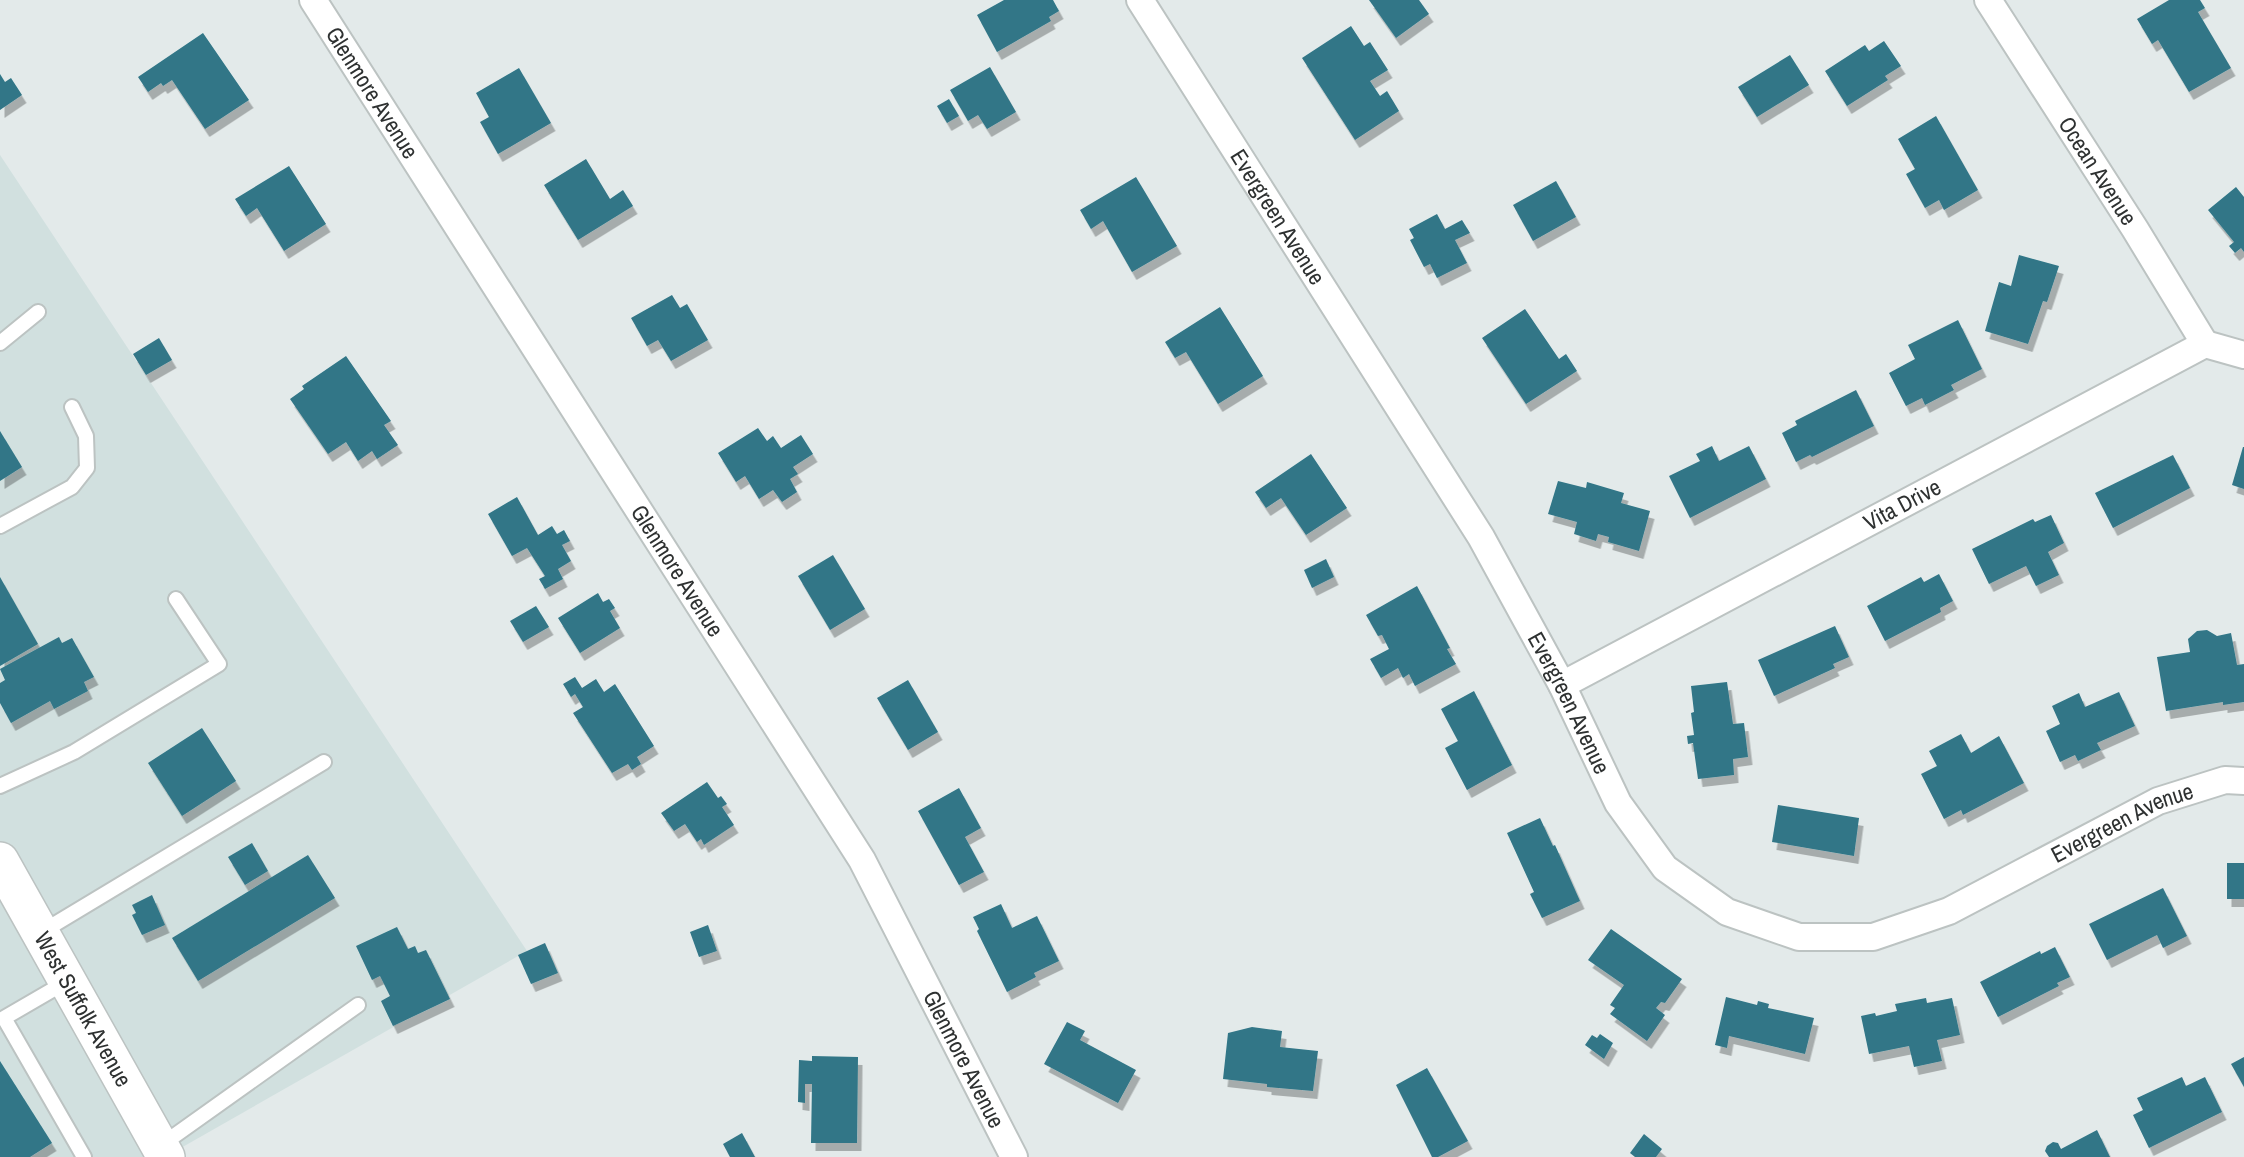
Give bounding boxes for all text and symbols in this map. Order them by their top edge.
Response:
street label: Glenmore Avenue [319,21,426,164]
street label: Ocean Avenue [2052,110,2144,231]
street label: Evergreen Avenue [1224,143,1333,290]
street label: Vita Drive [1858,471,1946,537]
street label: Glenmore Avenue [624,498,731,642]
street label: Evergreen Avenue [1521,626,1618,779]
street label: Evergreen Avenue [2045,775,2197,870]
street label: West Suffolk Avenue [28,926,139,1092]
street label: Glenmore Avenue [916,985,1013,1133]

